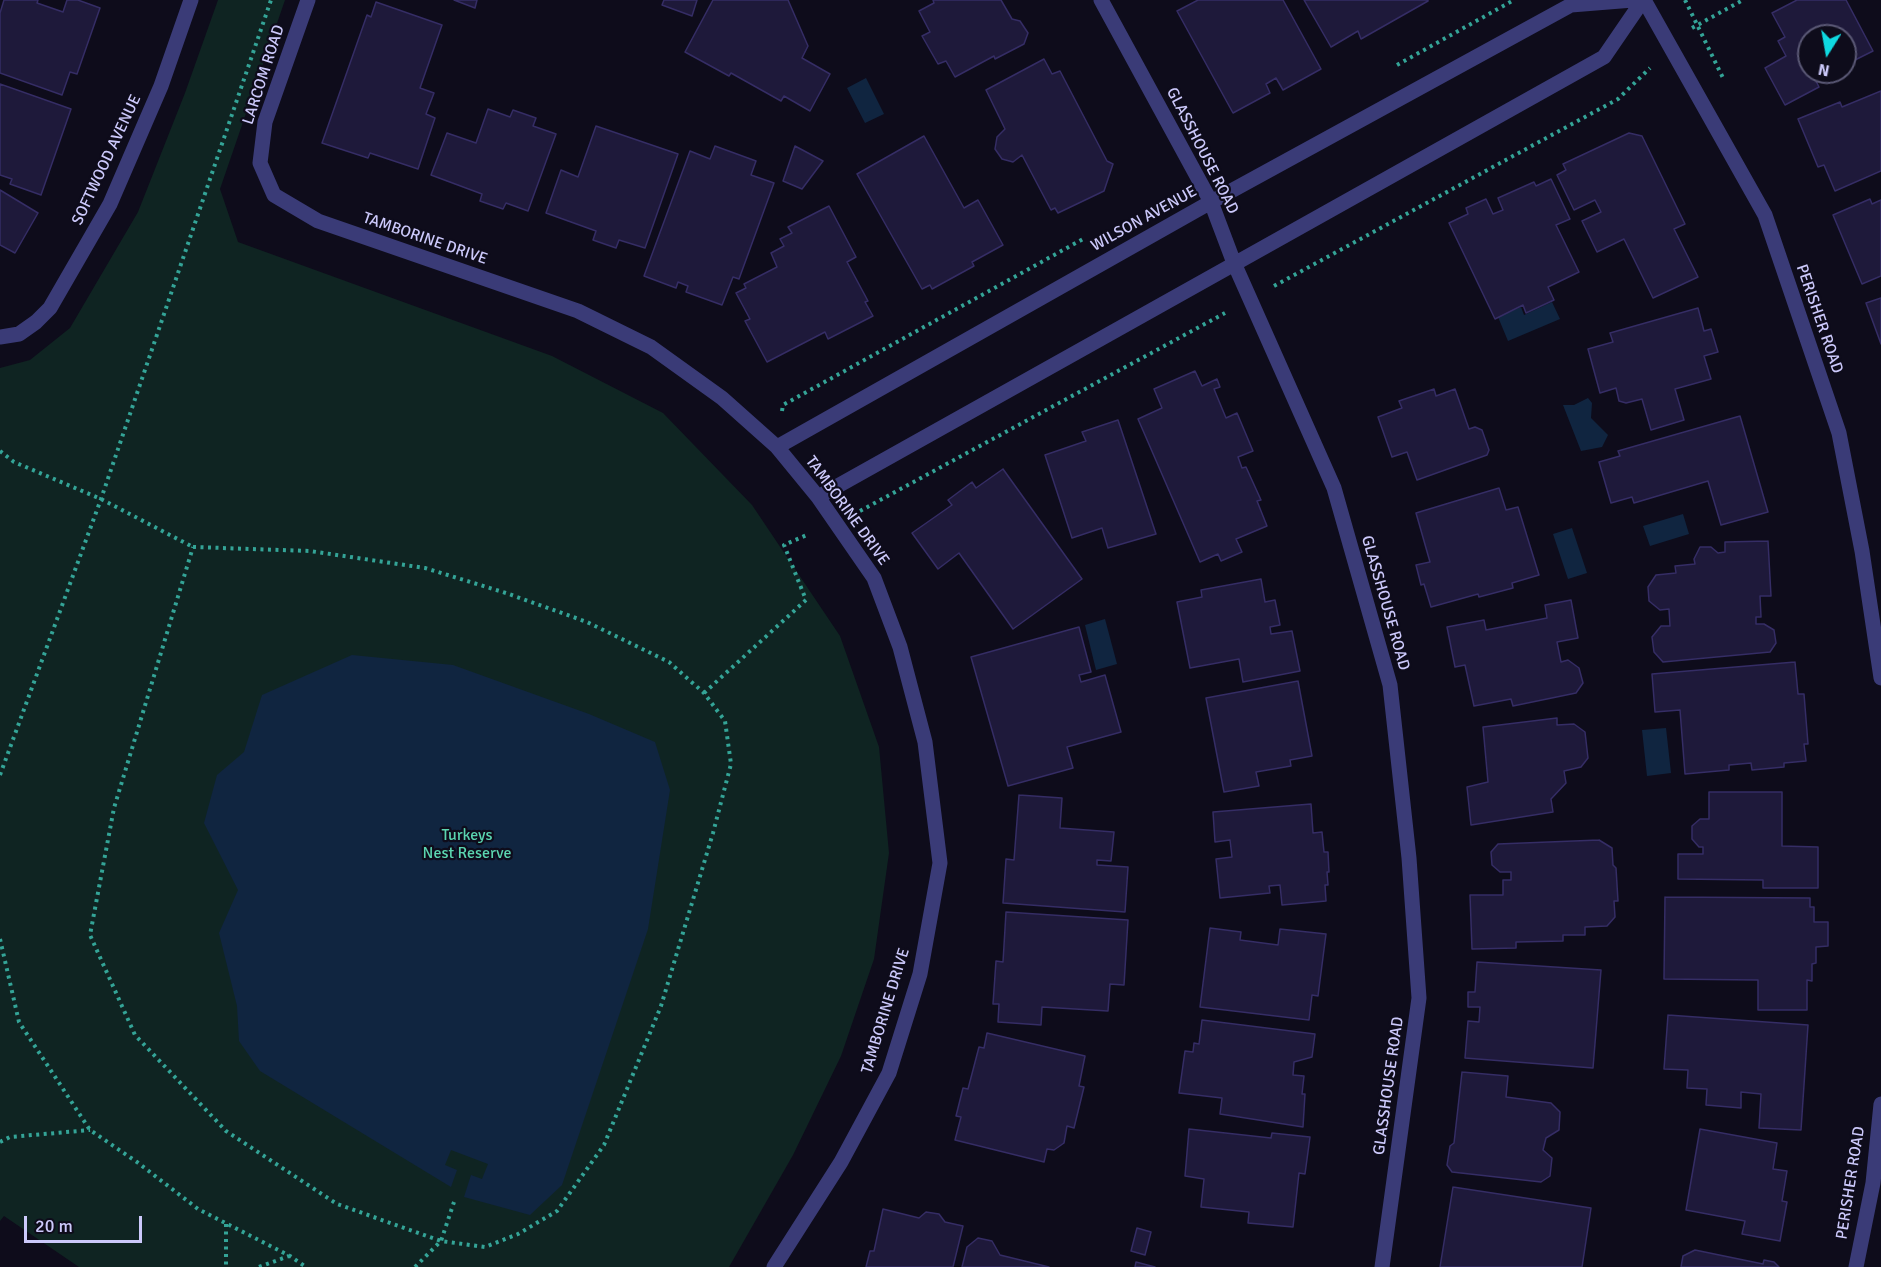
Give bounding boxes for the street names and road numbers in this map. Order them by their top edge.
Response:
street label: LARCOM ROAD [239,23,289,127]
street label: GLASSHOUSE ROAD [1162,85,1242,217]
street label: SOFTWOOD AVENUE [68,92,146,228]
street label: WILSON AVENUE [1088,182,1200,256]
street label: TAMBORINE DRIVE [360,209,490,269]
street label: PERISHER ROAD [1791,262,1847,376]
street label: TAMBORINE DRIVE [801,453,893,569]
street label: GLASSHOUSE ROAD [1357,533,1413,673]
street label: TAMBORINE DRIVE [858,946,914,1076]
street label: GLASSHOUSE ROAD [1370,1016,1408,1156]
street label: PERISHER ROAD [1833,1125,1869,1241]

